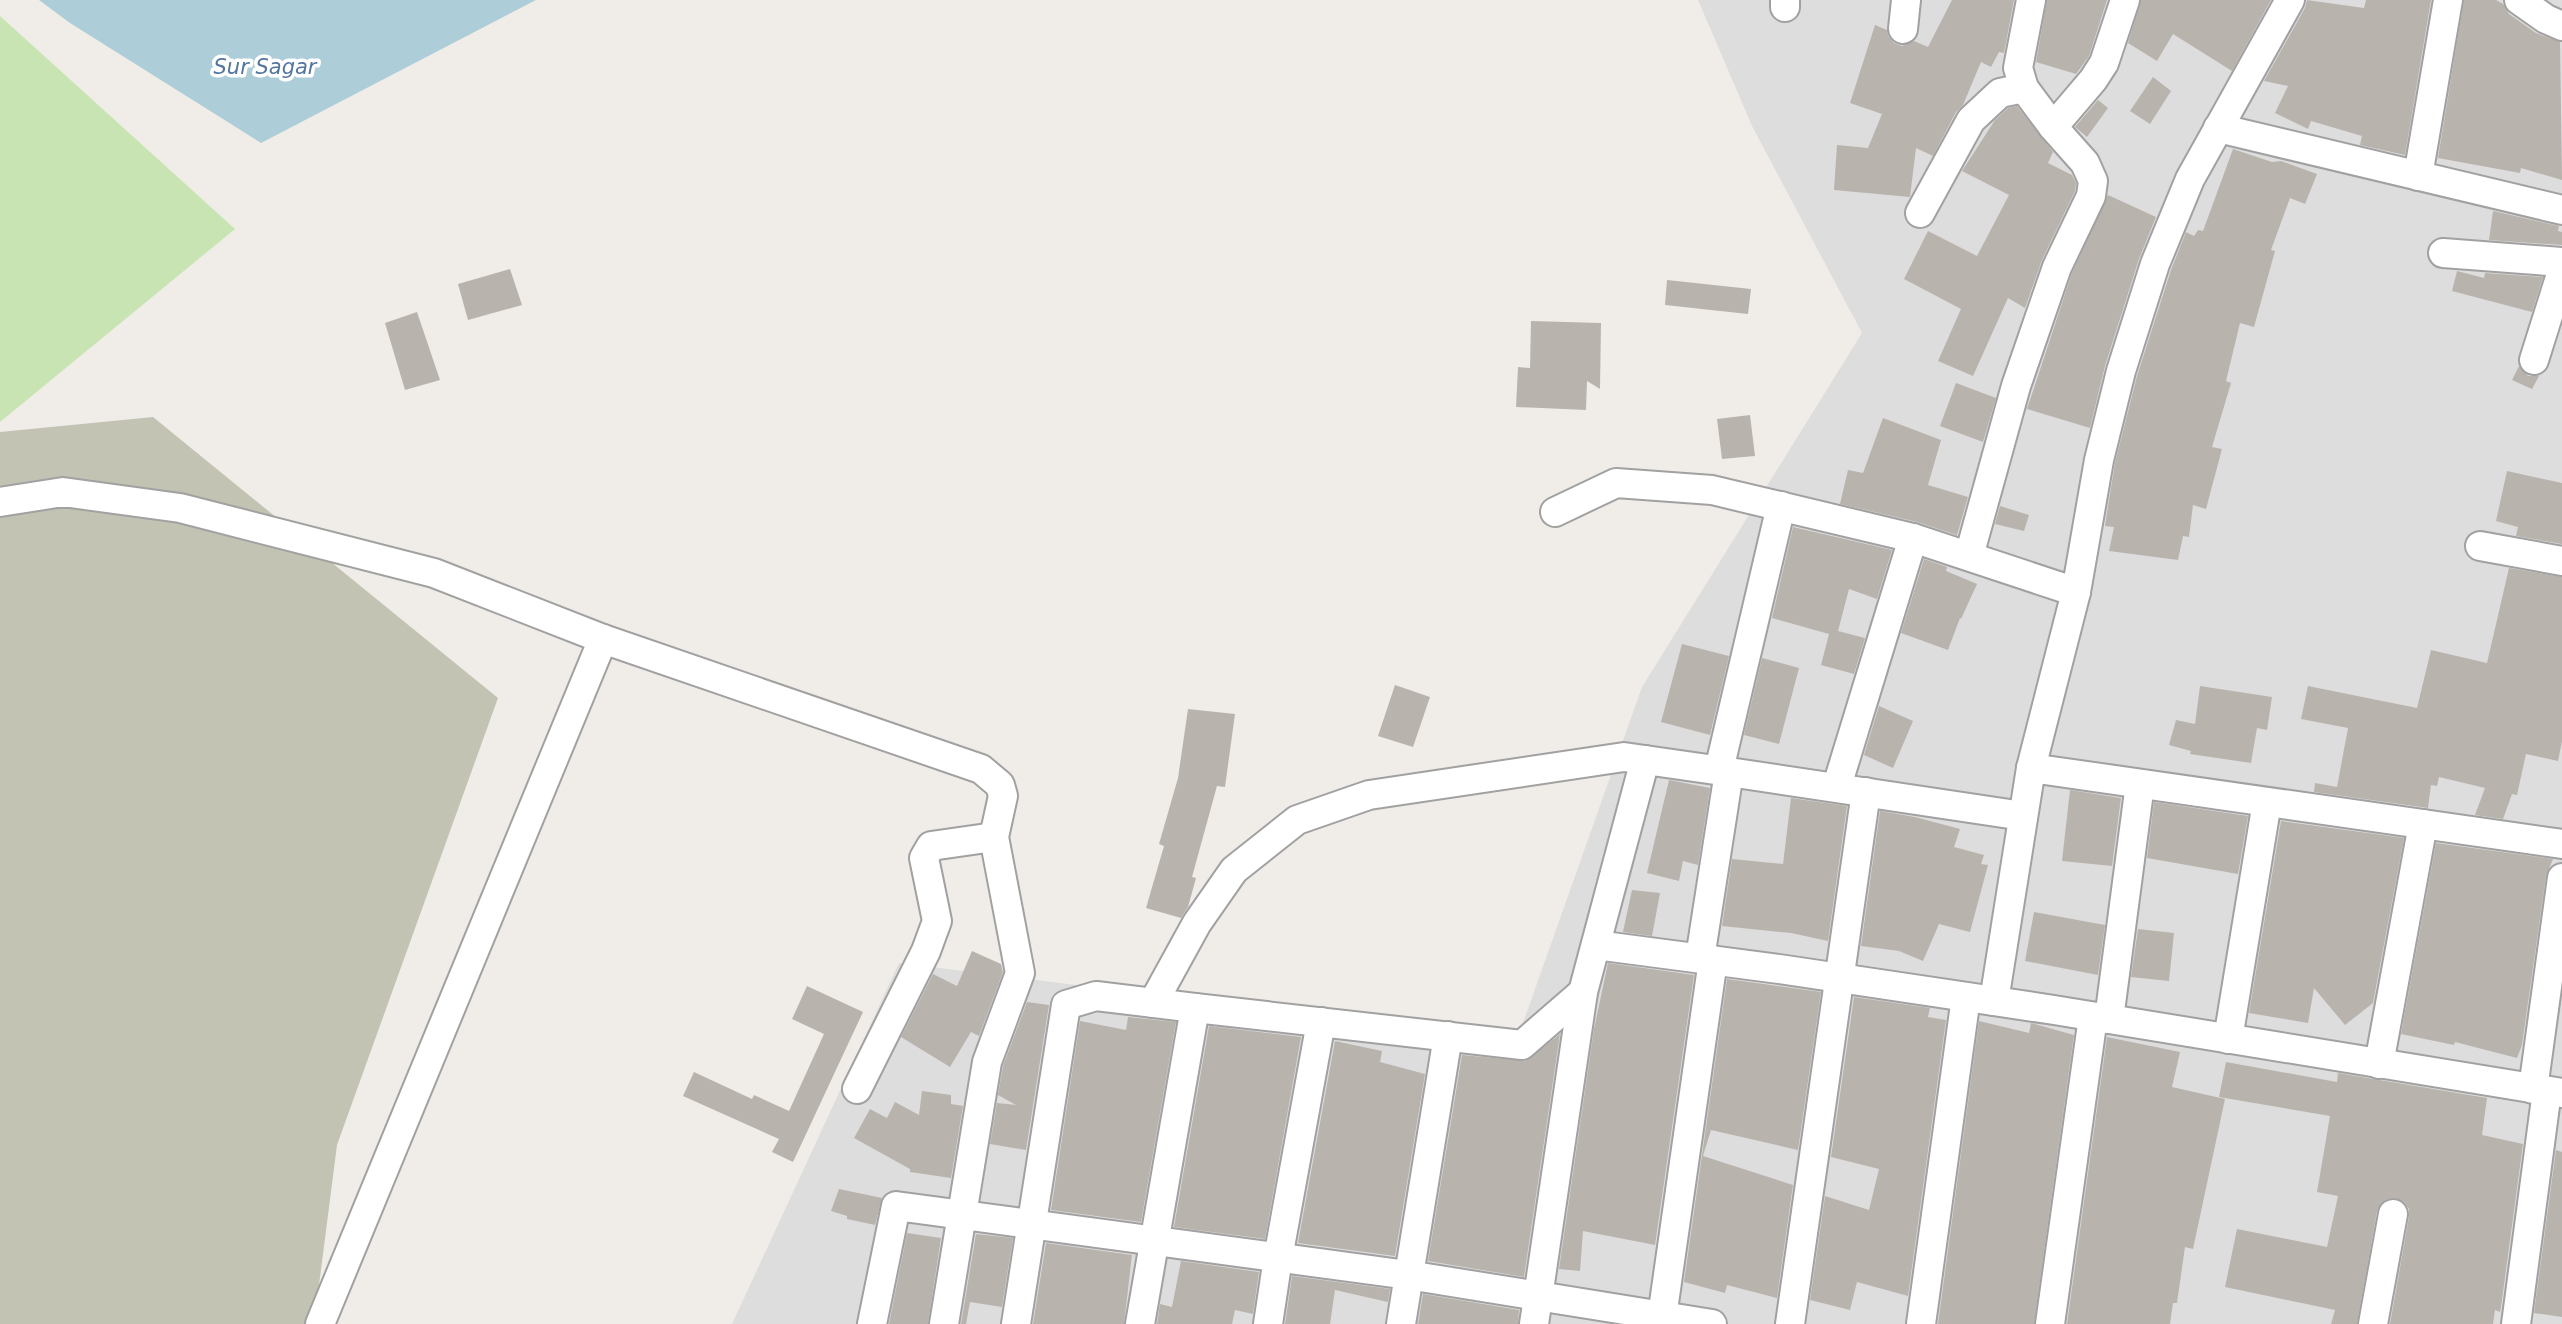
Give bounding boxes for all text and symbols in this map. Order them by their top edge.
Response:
water label: Sur Sagar [214,55,318,79]

